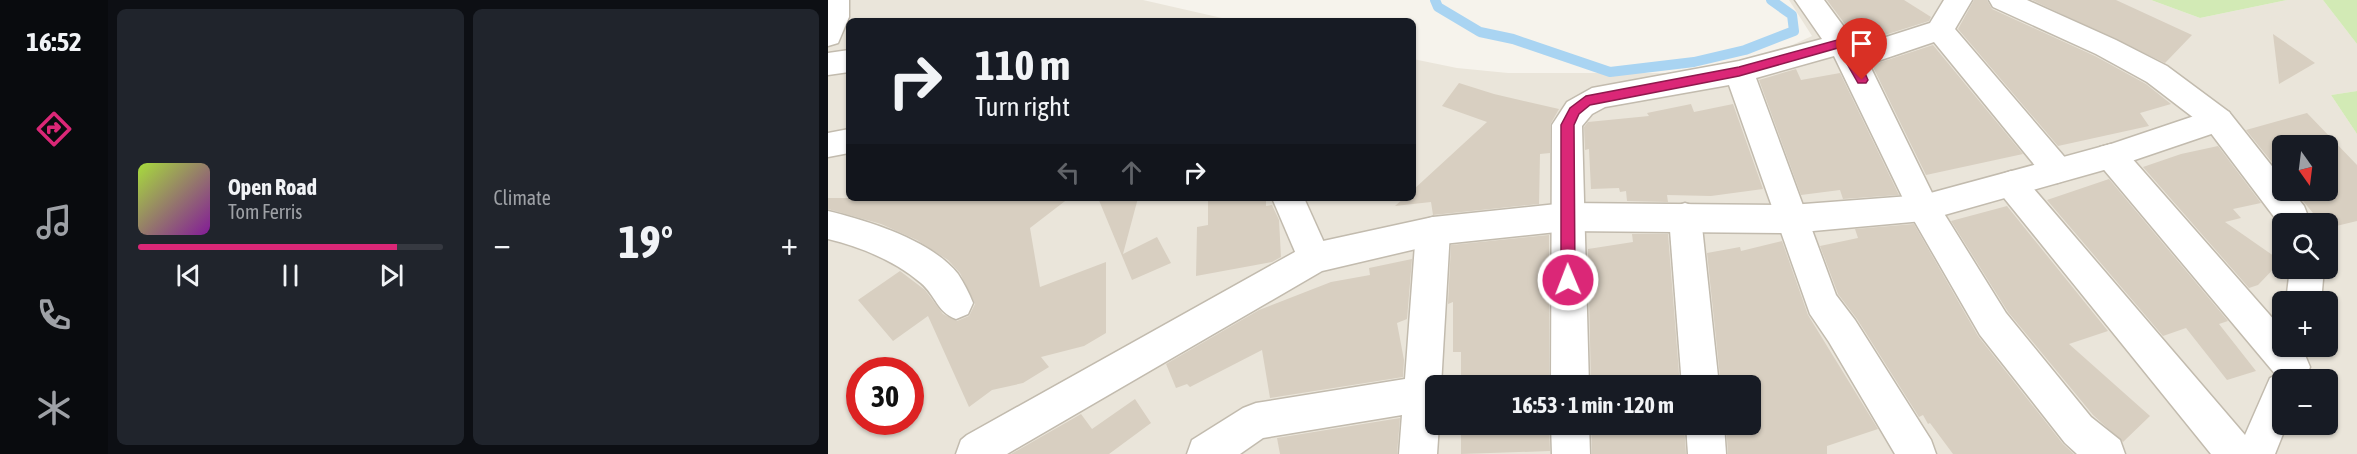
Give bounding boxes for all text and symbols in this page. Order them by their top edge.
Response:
pin [1836,18,1887,80]
text: 16:52 [26,26,82,57]
icon: arrive [1845,27,1878,60]
text: 110 m [975,41,1070,89]
icon: right [876,42,954,120]
text: Turn right [975,91,1070,122]
icon: directions [33,108,75,150]
north arrow [2272,135,2338,201]
map controls [2272,135,2338,435]
icon: left [1052,156,1085,189]
icon: ahead [1115,156,1148,189]
icon: right [1178,156,1211,189]
text: Open Road [228,174,317,200]
text: Climate [494,186,551,209]
text: Tom Ferris [228,200,302,223]
icon: music [33,201,75,243]
button: search [2272,213,2338,279]
text: 19° [618,216,673,268]
text: − [494,224,511,262]
text: + [781,224,798,262]
position arrow [1536,248,1600,312]
icon: previous [172,259,205,292]
icon: pause [274,259,307,292]
icon: next [375,259,408,292]
button: + [2272,291,2338,357]
icon: phone [33,294,75,336]
speed limit sign: 30 [846,357,924,435]
button: − [2272,369,2338,435]
icon: climate [33,387,75,429]
text: 16:53 · 1 min · 120 m [1512,392,1674,418]

